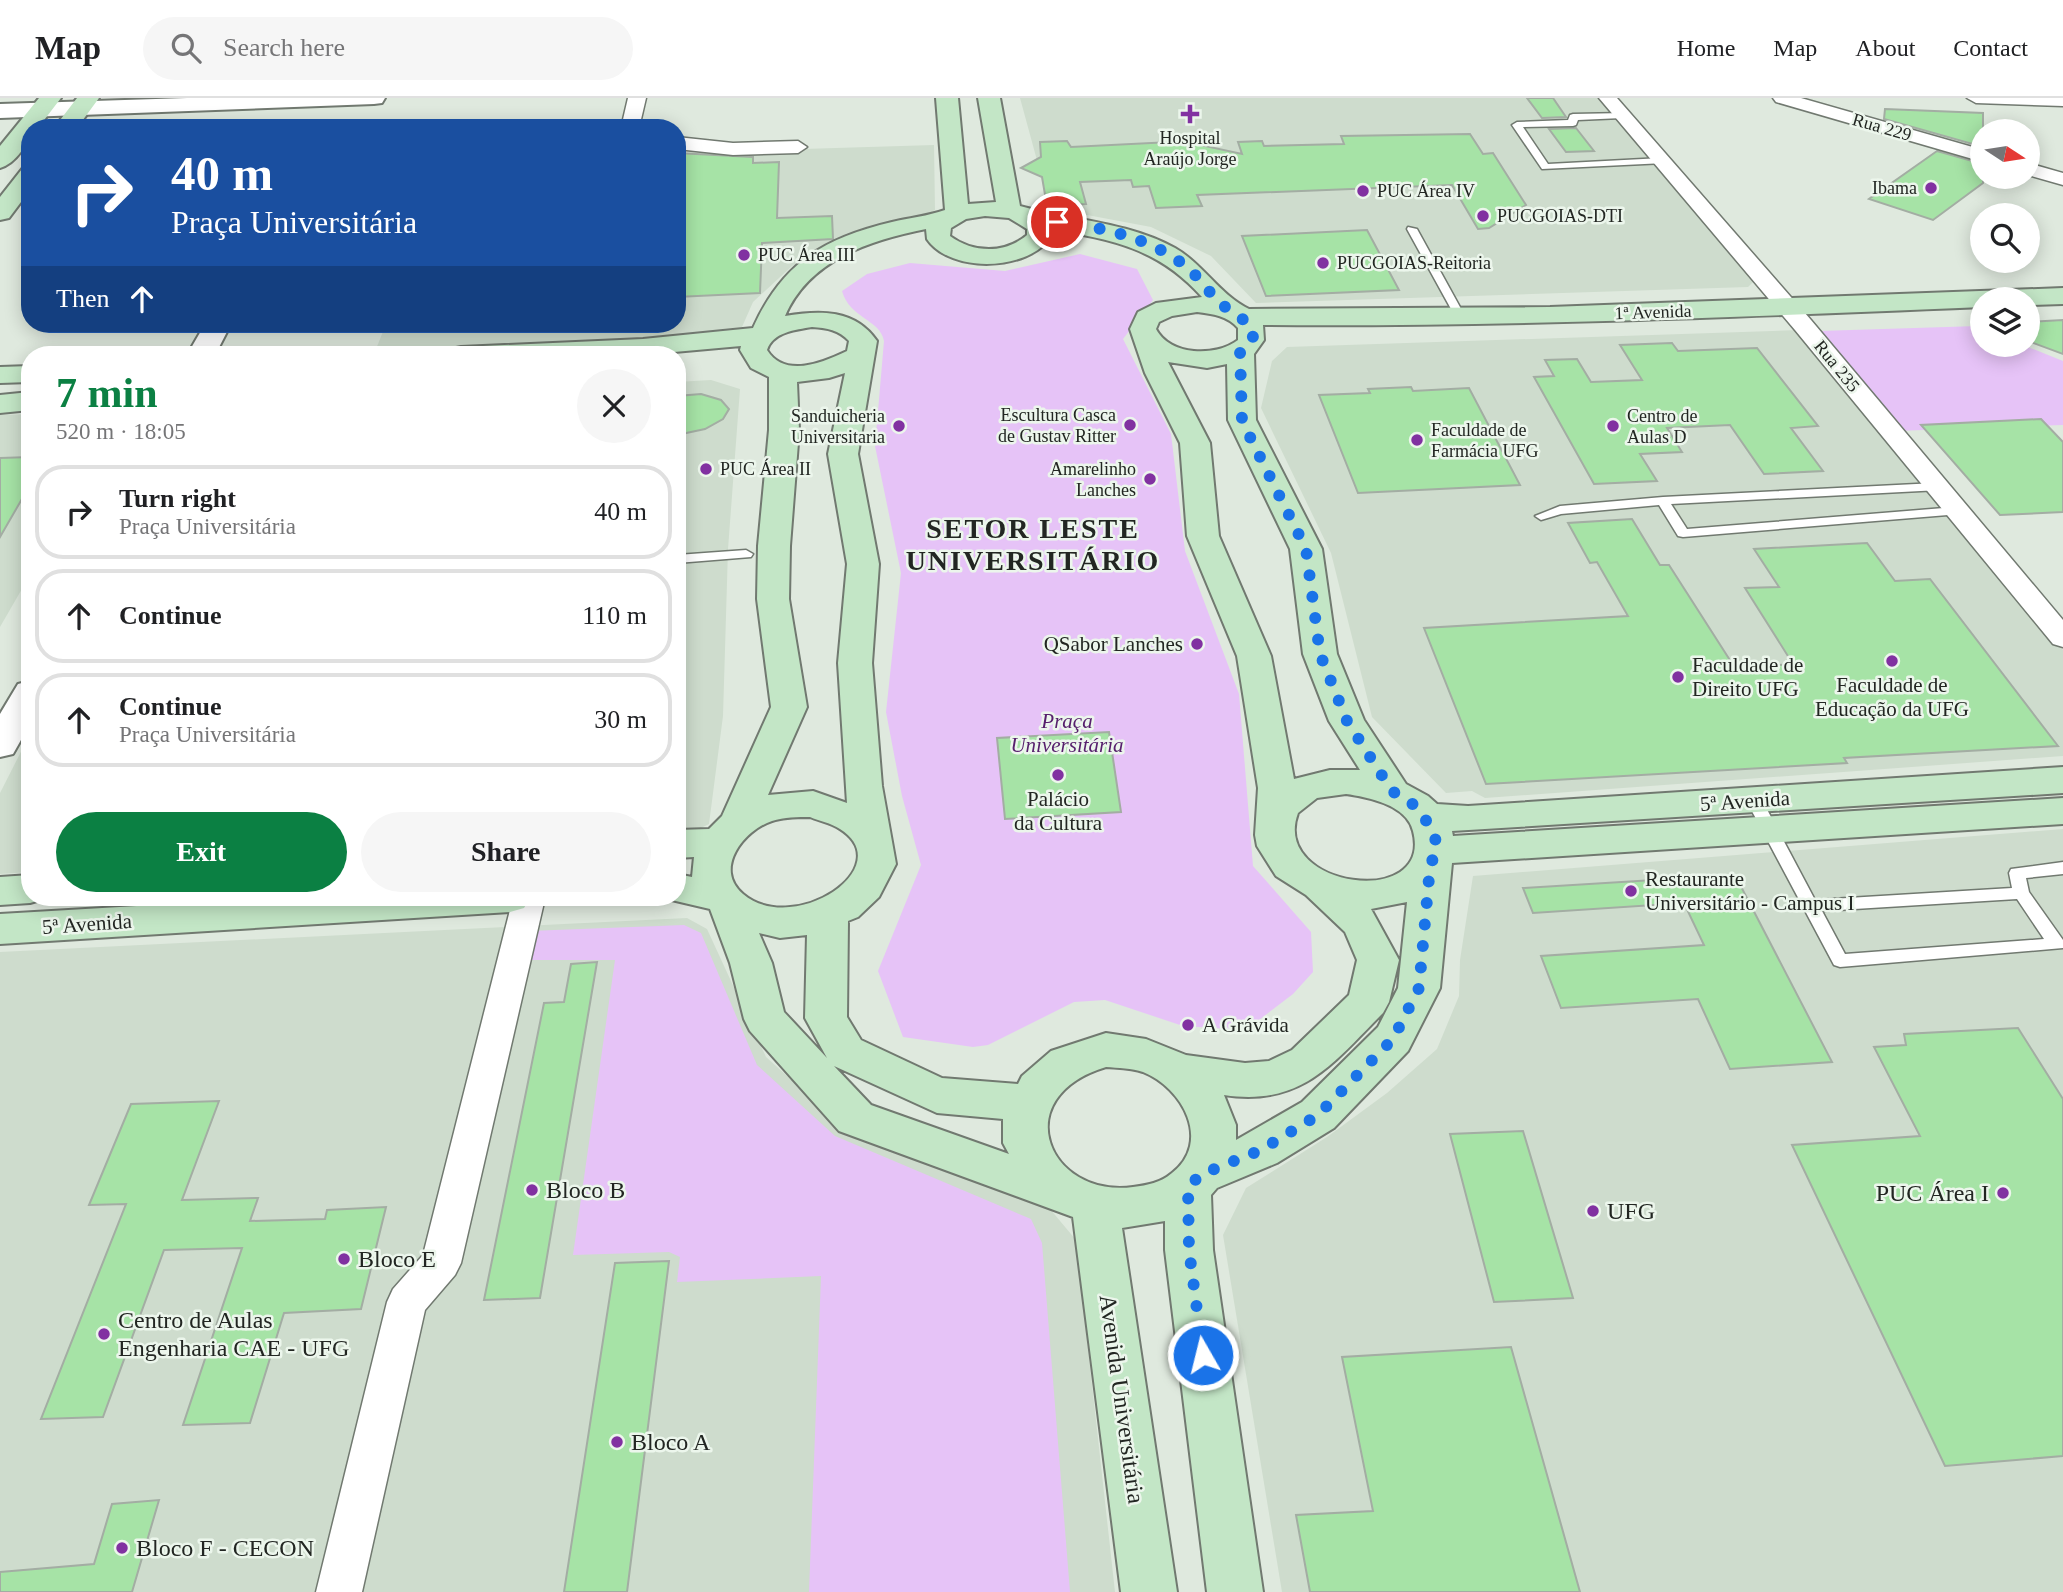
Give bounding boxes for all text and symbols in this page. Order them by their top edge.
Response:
search box [143,17,633,80]
icon: search [167,29,205,67]
text: Map [35,30,101,66]
text: Search here [223,33,345,62]
text: Home [1677,35,1735,61]
text: Map [1773,35,1817,61]
text: About [1855,35,1915,61]
text: Contact [1953,35,2028,61]
marker: Hospital Araújo Jorge [1180,104,1200,124]
street label: Rua 229 [1850,109,1914,145]
north arrow [1970,119,2040,189]
map controls [1970,119,2040,357]
place label: Hospital Araújo Jorge [1143,128,1237,169]
text: 40 m [171,146,273,201]
icon: right [56,147,147,238]
place label: Ibama [1872,178,1917,198]
place label: PUC Área IV [1377,180,1475,201]
marker: Ibama [1923,180,1939,196]
marker: PUC Área IV [1355,183,1371,199]
pin [1027,192,1087,252]
icon: arrive [1038,203,1076,241]
button: search [1970,203,2040,273]
text: Praça Universitária [171,204,417,240]
place label: PUCGOIAS-DTI [1497,206,1623,226]
marker: PUCGOIAS-DTI [1475,208,1491,224]
place label: PUC Área III [758,244,855,265]
marker: PUC Área III [736,247,752,263]
place label: PUCGOIAS-Reitoria [1337,253,1491,273]
marker: PUCGOIAS-Reitoria [1315,255,1331,271]
icon: ahead [123,280,161,318]
text: Then [56,284,109,313]
button: layers [1970,287,2040,357]
street label: 1ª Avenida [1614,301,1692,323]
street label: Rua 235 [1810,336,1864,396]
button: close [577,369,651,443]
text: 7 min [56,370,158,416]
place label: Escultura Casca de Gustav Ritter [998,405,1116,446]
place label: Sanduicheria Universitaria [791,406,885,447]
place label: Centro de Aulas D [1627,406,1697,447]
marker: Escultura Casca de Gustav Ritter [1122,417,1138,433]
marker: Sanduicheria Universitaria [891,418,907,434]
marker: Centro de Aulas D [1605,418,1621,434]
text: 520 m · 18:05 [56,419,186,444]
place label: Faculdade de Farmácia UFG [1431,420,1538,461]
marker: Faculdade de Farmácia UFG [1409,432,1425,448]
place label: PUC Área II [720,458,811,479]
place label: Amarelinho Lanches [1050,459,1136,500]
marker: PUC Área II [698,461,714,477]
marker: Amarelinho Lanches [1142,471,1158,487]
text: Turn right [119,484,236,513]
icon: right [60,493,98,531]
text: 40 m [594,497,647,526]
district label: SETOR LESTE UNIVERSITÁRIO [906,513,1160,576]
text: Praça Universitária [119,514,296,539]
icon: ahead [60,597,98,635]
text: Continue [119,601,222,630]
text: 110 m [582,601,647,630]
place label: QSabor Lanches [1044,632,1183,656]
marker: QSabor Lanches [1189,636,1205,652]
place label: Faculdade de Direito UFG [1692,653,1803,701]
marker: Faculdade de Educação da UFG [1884,653,1900,669]
marker: Faculdade de Direito UFG [1670,669,1686,685]
place label: Faculdade de Educação da UFG [1815,673,1969,721]
text: Continue [119,692,222,721]
icon: ahead [60,701,98,739]
text: 30 m [594,705,647,734]
park label: Praça Universitária [1010,709,1124,757]
text: Praça Universitária [119,722,296,747]
marker: Palácio da Cultura [1050,767,1066,783]
street label: 5ª Avenida [1699,786,1791,816]
place label: Palácio da Cultura [1014,787,1103,835]
button: Exit [56,812,347,892]
button: Share [361,812,651,892]
place label: Restaurante Universitário - Campus I [1645,867,1854,915]
marker: Restaurante Universitário - Campus I [1623,883,1639,899]
street label: 5ª Avenida [41,909,133,939]
place label: A Grávida [1202,1013,1290,1037]
marker: A Grávida [1180,1017,1196,1033]
place label: Bloco B [546,1177,625,1203]
place label: PUC Área I [1876,1180,1989,1206]
marker: Bloco B [524,1182,540,1198]
marker: PUC Área I [1995,1185,2011,1201]
place label: UFG [1607,1198,1655,1224]
marker: UFG [1585,1203,1601,1219]
place label: Bloco E [358,1246,436,1272]
marker: Bloco E [336,1251,352,1267]
street label: Avenida Universitária [1094,1293,1150,1506]
place label: Centro de Aulas Engenharia CAE - UFG [118,1307,349,1361]
position arrow [1166,1318,1240,1392]
marker: Centro de Aulas Engenharia CAE - UFG [96,1326,112,1342]
place label: Bloco A [631,1429,711,1455]
marker: Bloco A [609,1434,625,1450]
place label: Bloco F - CECON [136,1535,314,1561]
marker: Bloco F - CECON [114,1540,130,1556]

